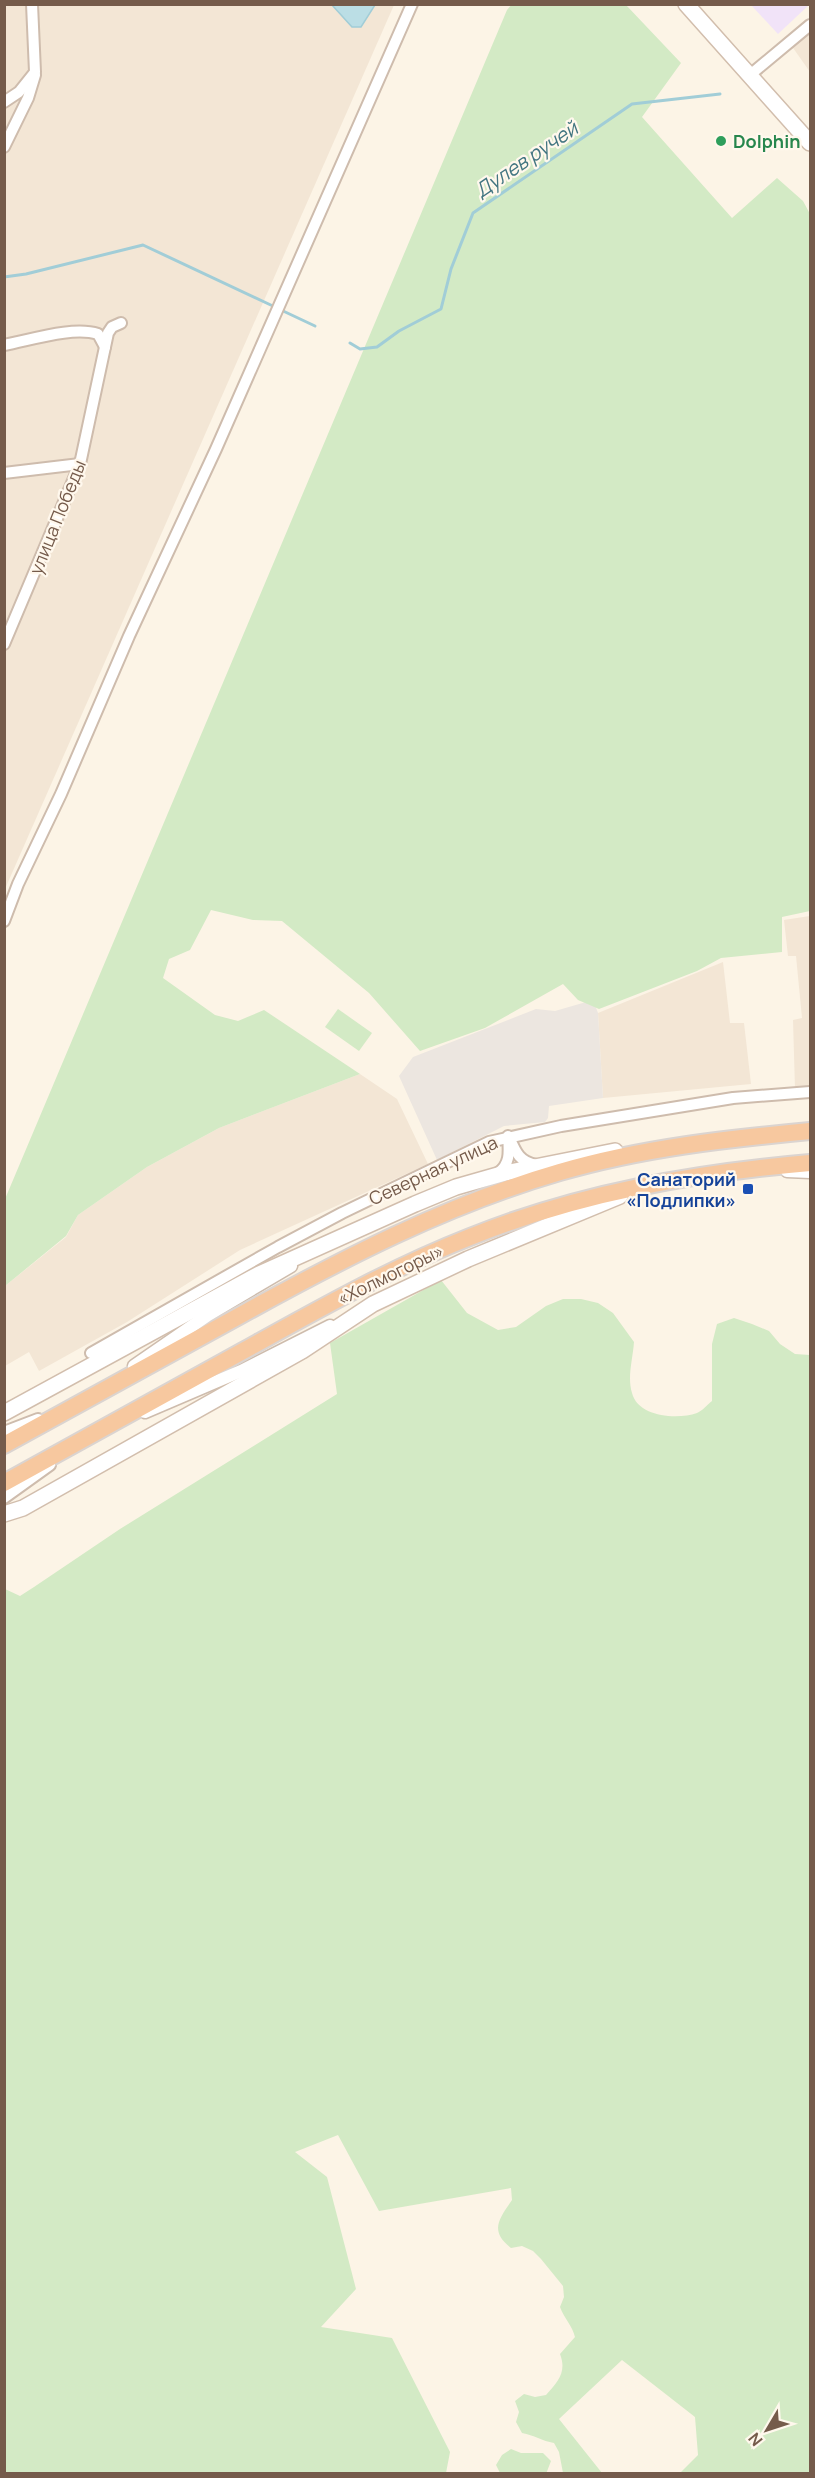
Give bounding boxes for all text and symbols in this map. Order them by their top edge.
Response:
water label: Дулев ручей [469,114,584,203]
place label: Dolphin [733,129,800,153]
marker: Dolphin [714,134,728,148]
street label: улица Победы [23,456,91,578]
street label: Северная улица [365,1130,501,1210]
place label: Санаторий «Подлипки» [626,1167,736,1212]
marker: Санаторий «Подлипки» [741,1182,755,1196]
street label: «Холмогоры» [333,1238,447,1310]
north arrow [737,2400,797,2460]
text: N [743,2428,768,2451]

